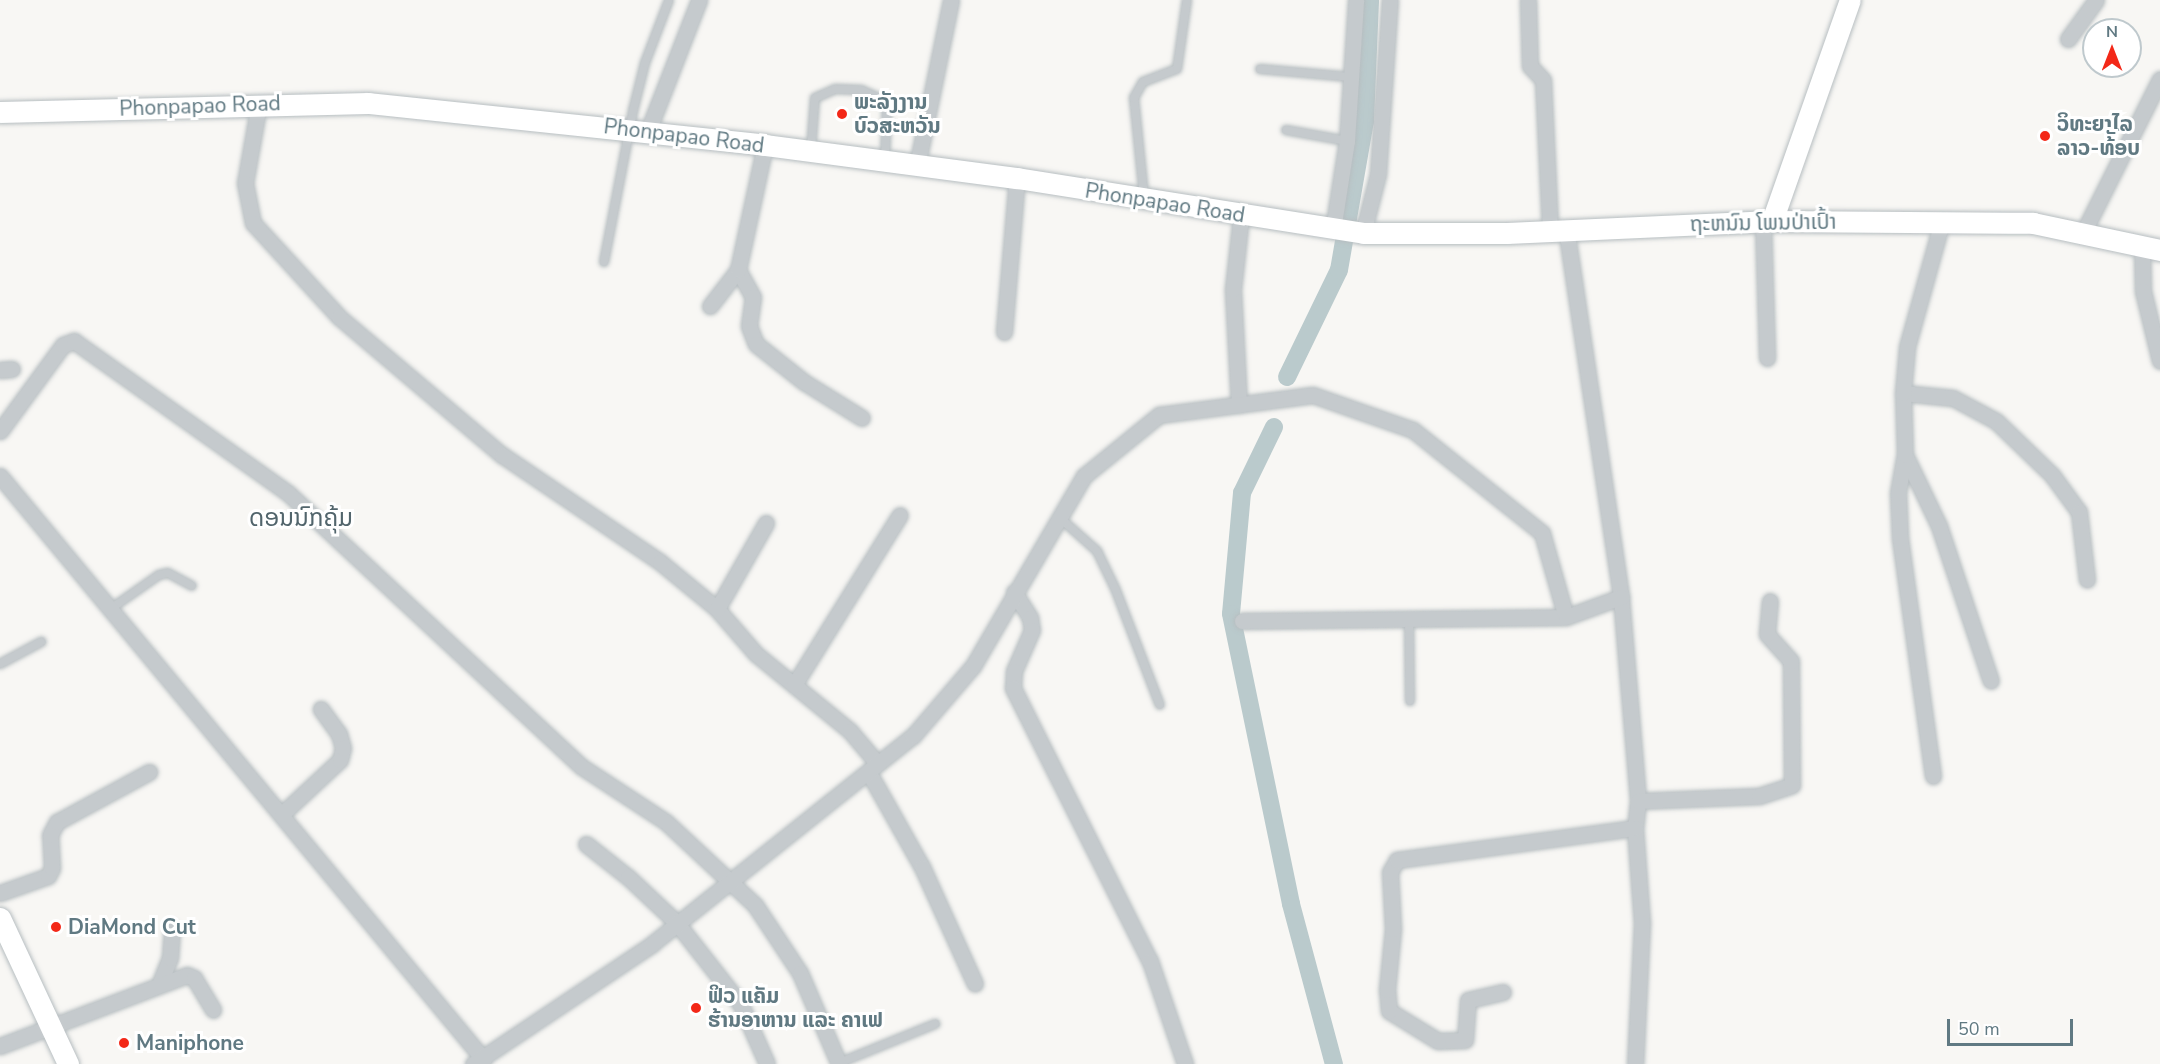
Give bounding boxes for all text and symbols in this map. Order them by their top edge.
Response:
north arrow [2082,18,2142,78]
text: N [2106,21,2118,43]
place label: ພະລັງງານ ບົວສະຫວັນ [854,89,941,139]
street label: Phonpapao Road [119,91,281,121]
marker: ພະລັງງານ ບົວສະຫວັນ [835,107,849,121]
place label: ວິທະຍາໄລ ລາວ-ທ້ັອບ [2057,111,2140,161]
street label: Phonpapao Road [602,114,766,158]
marker: ວິທະຍາໄລ ລາວ-ທ້ັອບ [2038,129,2052,143]
street label: Phonpapao Road [1083,178,1247,228]
street label: ຖະຫນົນ ໂພນປ່າເປົ້າ [1689,209,1837,237]
district label: ດອນນົກຄຸ້ມ [249,505,353,533]
place label: DiaMond Cut [68,914,196,940]
marker: DiaMond Cut [49,920,63,934]
place label: ຟິວ ແຄັມ ຮ້ານອາຫານ ແລະ ຄາເຟ [708,983,883,1033]
marker: ຟິວ ແຄັມ ຮ້ານອາຫານ ແລະ ຄາເຟ [689,1001,703,1015]
scale bar [1950,1007,2076,1045]
text: 50 m [1958,1017,2000,1041]
place label: Maniphone [136,1030,244,1056]
marker: Maniphone [117,1036,131,1050]

